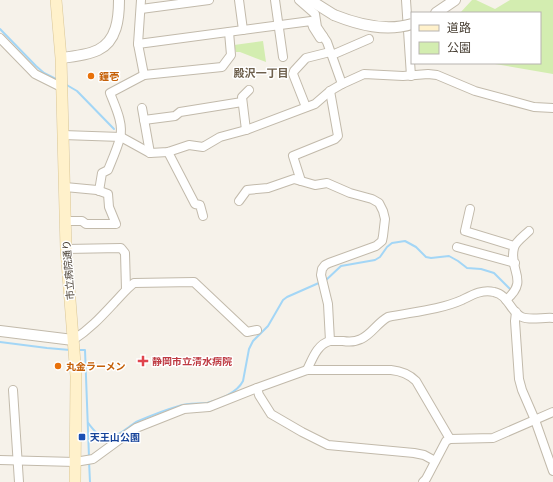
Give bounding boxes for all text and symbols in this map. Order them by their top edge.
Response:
legend [411,12,541,64]
text: 道路 [447,21,471,35]
text: 公園 [447,41,471,55]
district label: 殿沢一丁目 [234,67,289,80]
marker: 鐘壱 [86,71,96,81]
place label: 鐘壱 [99,71,119,82]
street label: 市立病院通り [61,240,76,300]
marker: 静岡市立清水病院 [137,355,149,367]
place label: 静岡市立清水病院 [152,356,232,367]
marker: 丸金ラーメン [53,361,63,371]
place label: 丸金ラーメン [66,361,126,372]
marker: 天王山公園 [77,432,87,442]
place label: 天王山公園 [90,432,140,443]

